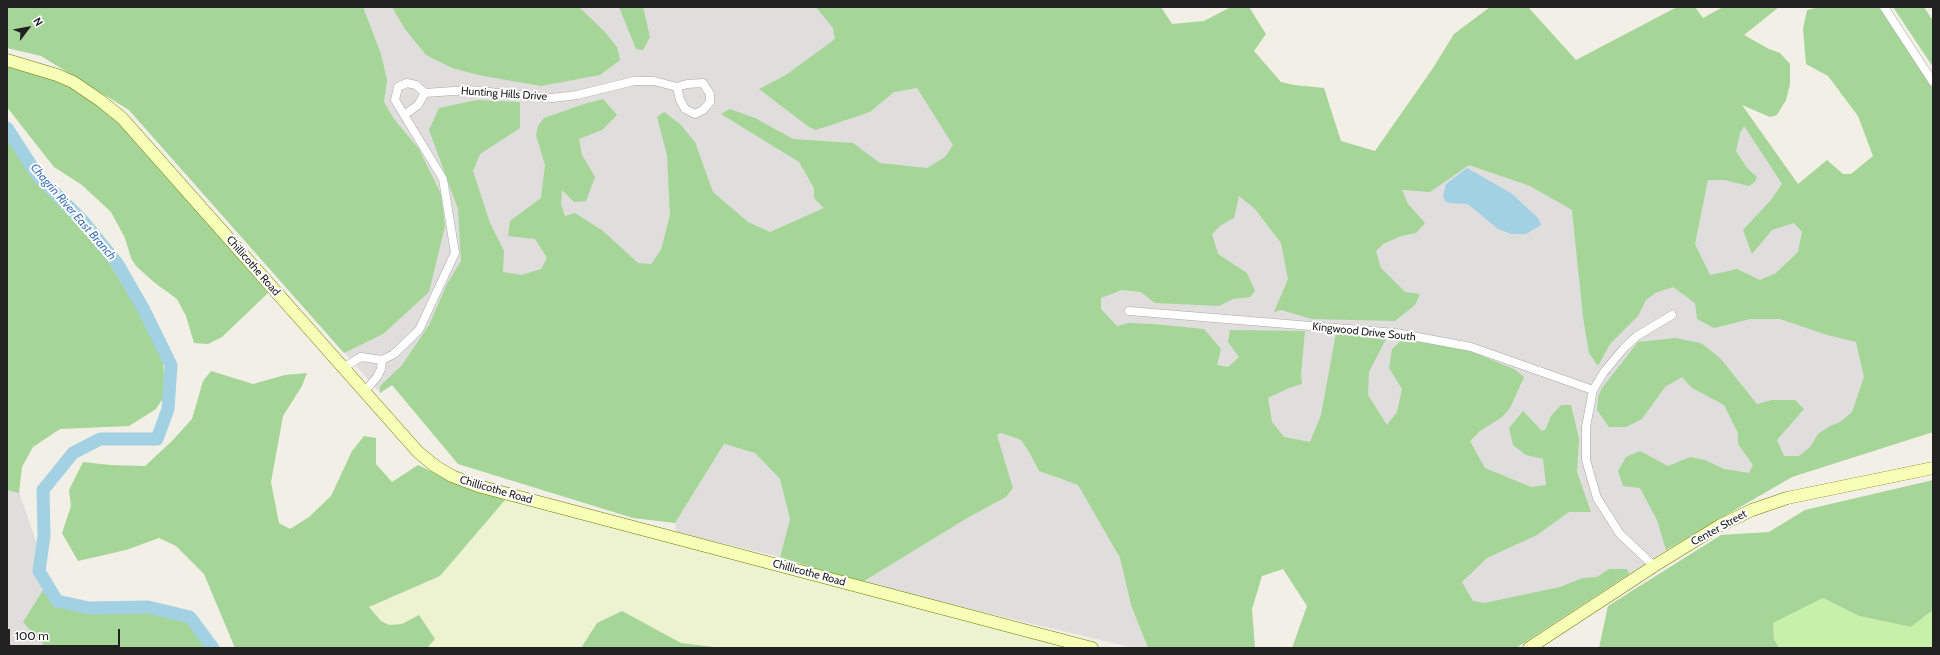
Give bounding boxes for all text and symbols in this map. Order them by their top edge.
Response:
north arrow [8,8,48,48]
text: N [30,15,46,29]
street label: Hunting Hills Drive [460,84,548,104]
water label: Chagrin River East Branch [27,161,119,263]
street label: Chillicothe Road [223,233,283,299]
street label: Kingwood Drive South [1312,320,1416,344]
street label: Chillicothe Road [458,473,534,507]
street label: Center Street [1689,507,1749,549]
street label: Chillicothe Road [771,557,847,589]
scale bar [10,621,122,647]
text: 100 m [15,628,49,643]

